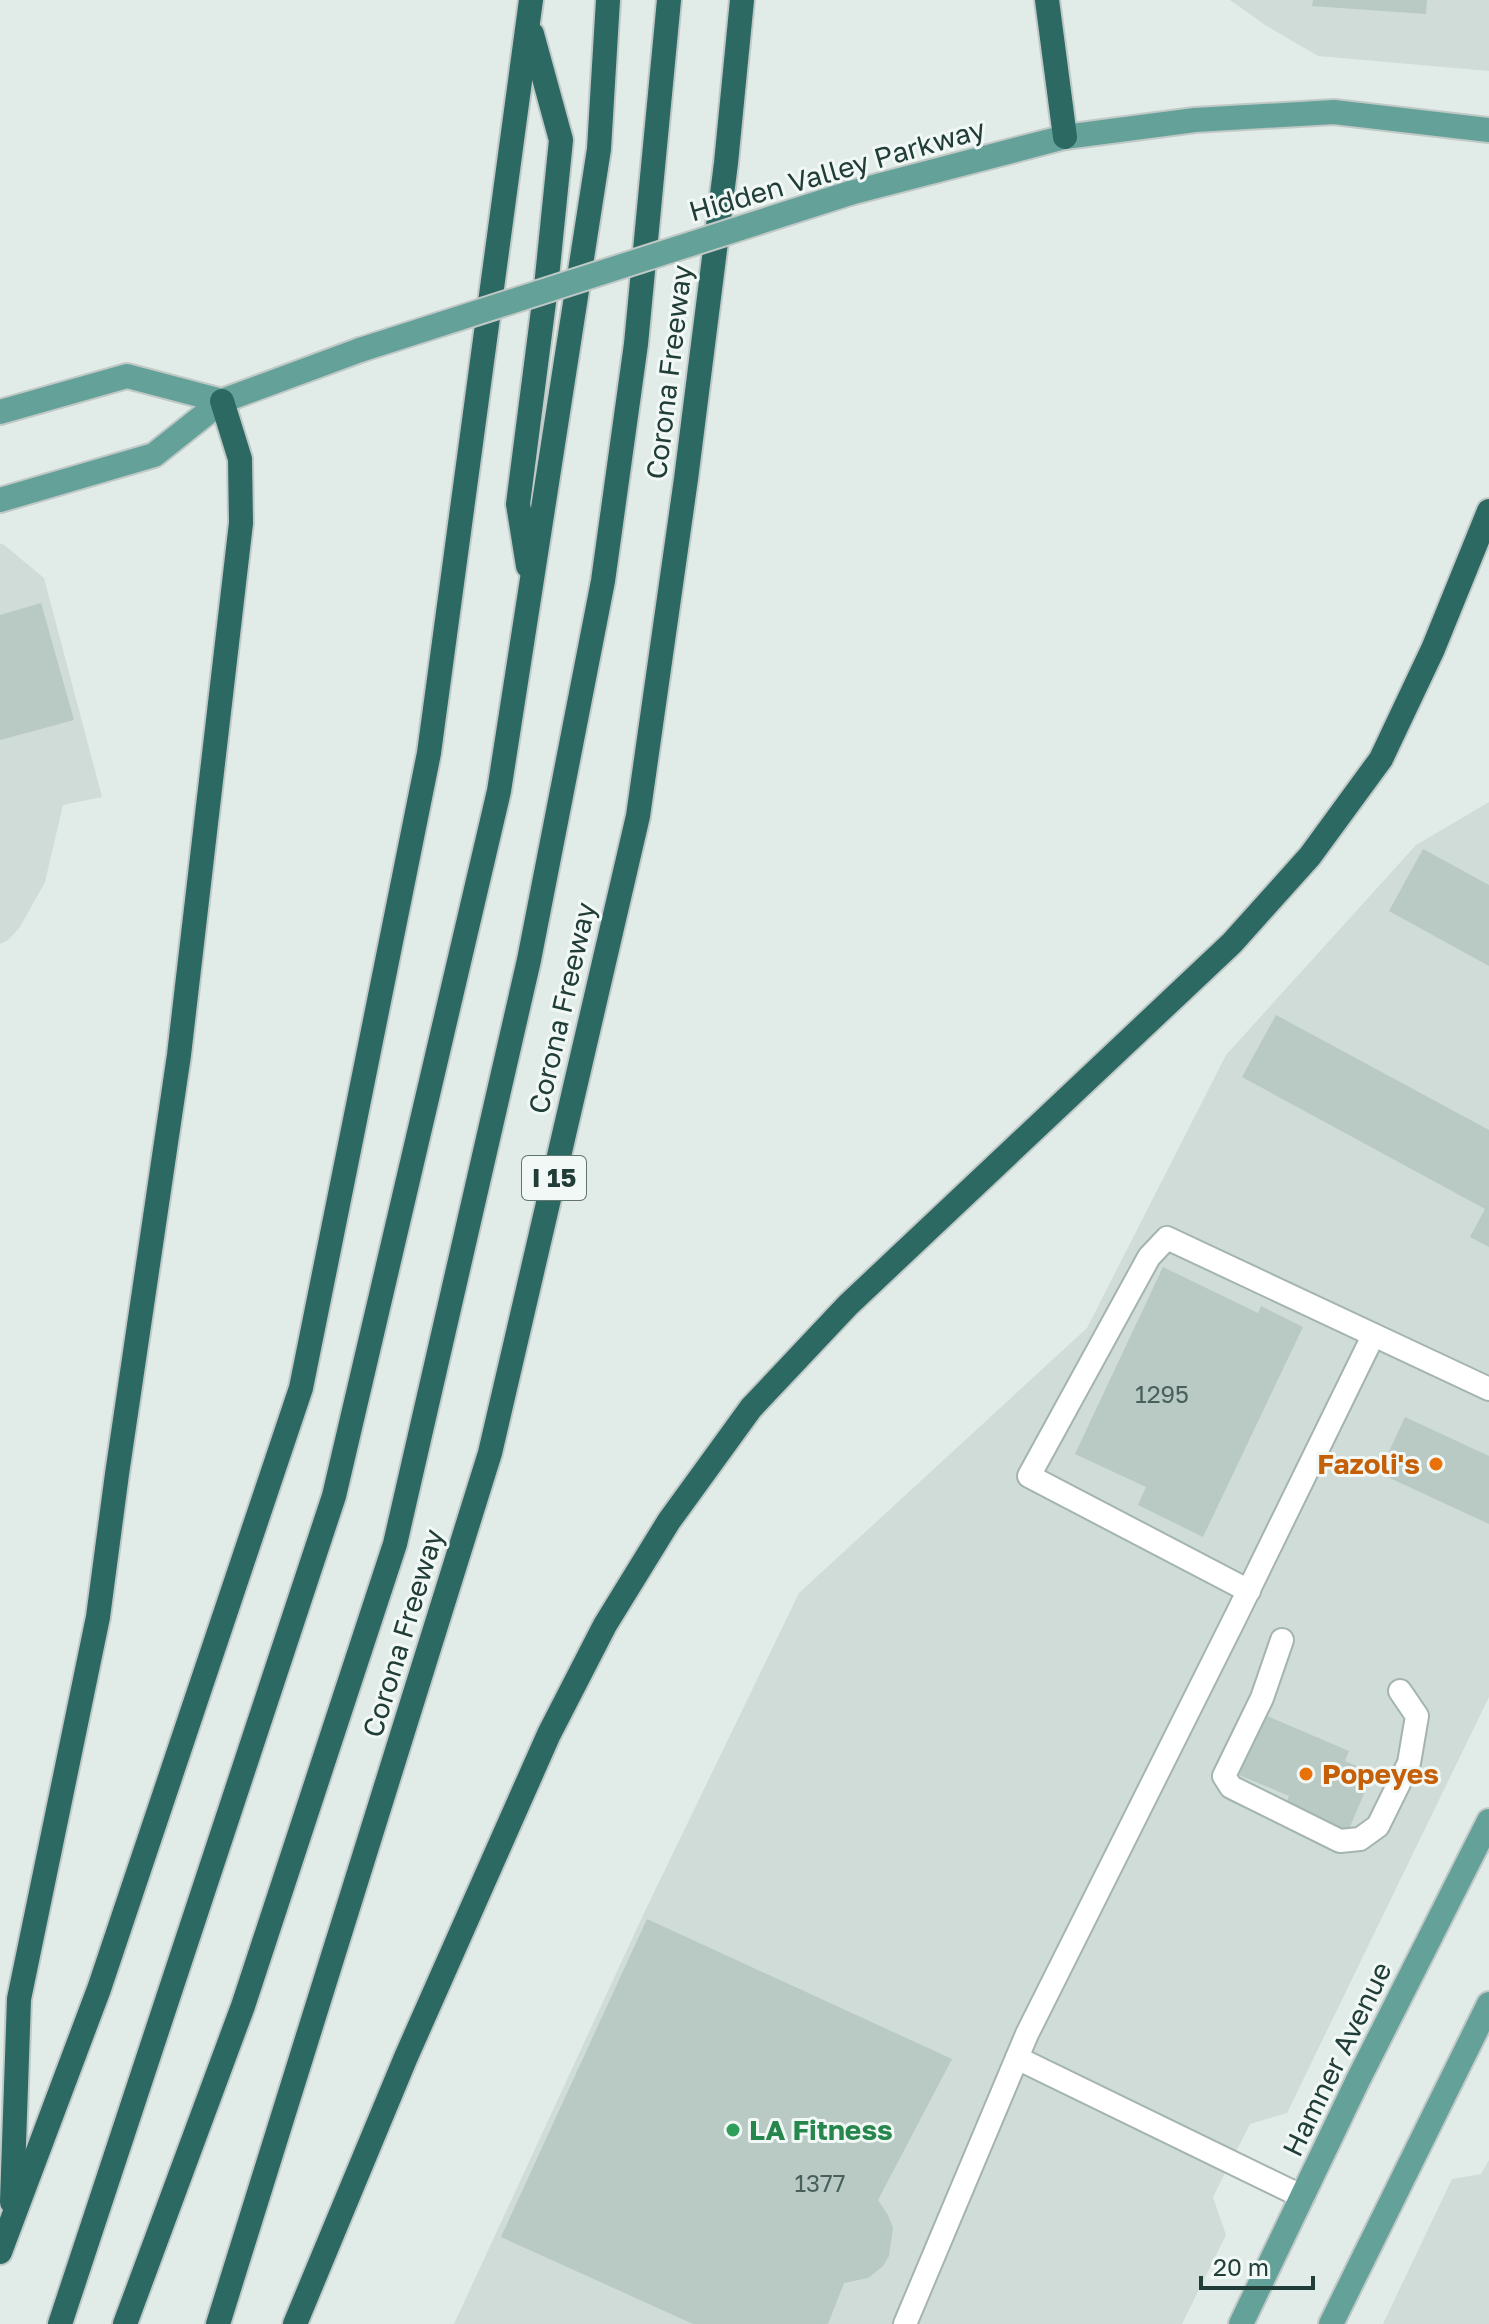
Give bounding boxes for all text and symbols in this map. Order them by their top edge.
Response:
street label: Hidden Valley Parkway [685,111,989,228]
street label: Corona Freeway [639,262,698,481]
street label: Corona Freeway [521,899,602,1117]
road number: I 15 [522,1156,586,1200]
house number: 1295 [1135,1379,1189,1408]
place label: Fazoli's [1317,1447,1420,1480]
marker: Fazoli's [1427,1455,1445,1473]
street label: Corona Freeway [355,1525,450,1741]
place label: Popeyes [1322,1757,1439,1790]
marker: Popeyes [1297,1765,1315,1783]
street label: Hamner Avenue [1275,1956,1398,2161]
place label: LA Fitness [749,2113,893,2146]
marker: LA Fitness [724,2121,742,2139]
house number: 1377 [794,2168,846,2197]
scale bar [1201,2240,1313,2290]
text: 20 m [1213,2252,1269,2281]

